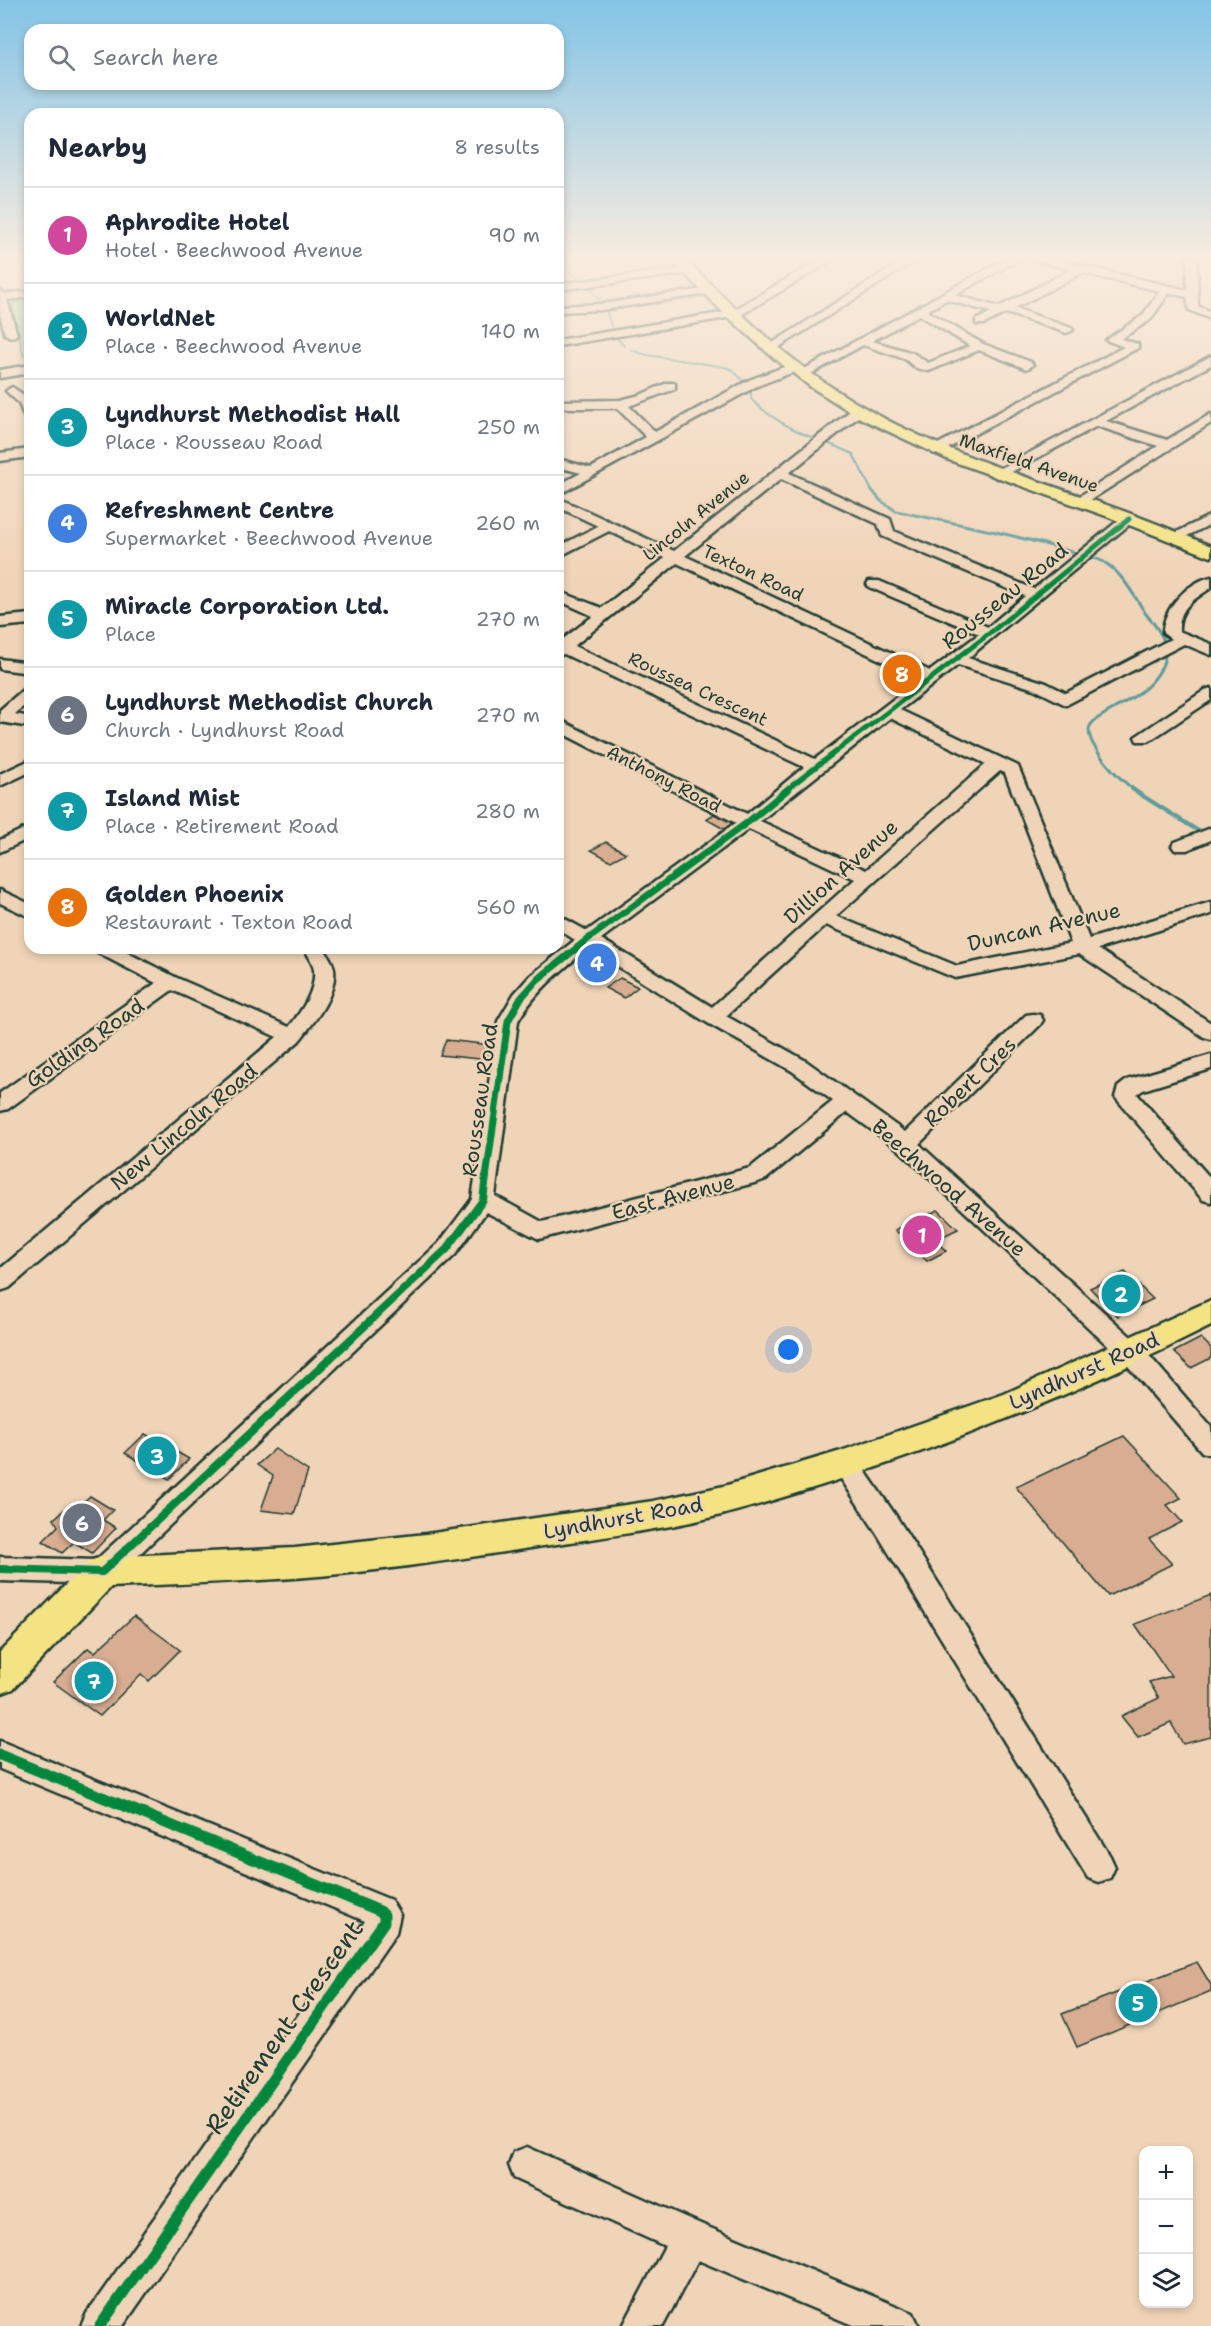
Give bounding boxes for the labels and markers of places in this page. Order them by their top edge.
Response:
pin: 8 [882,652,922,696]
pin: 4 [578,940,616,986]
pin: 1 [902,1212,942,1258]
pin: 2 [1102,1272,1140,1316]
pin: 3 [138,1434,176,1478]
pin: 6 [62,1500,101,1546]
pin: 7 [74,1658,113,1704]
pin: 5 [1118,1980,1158,2026]

